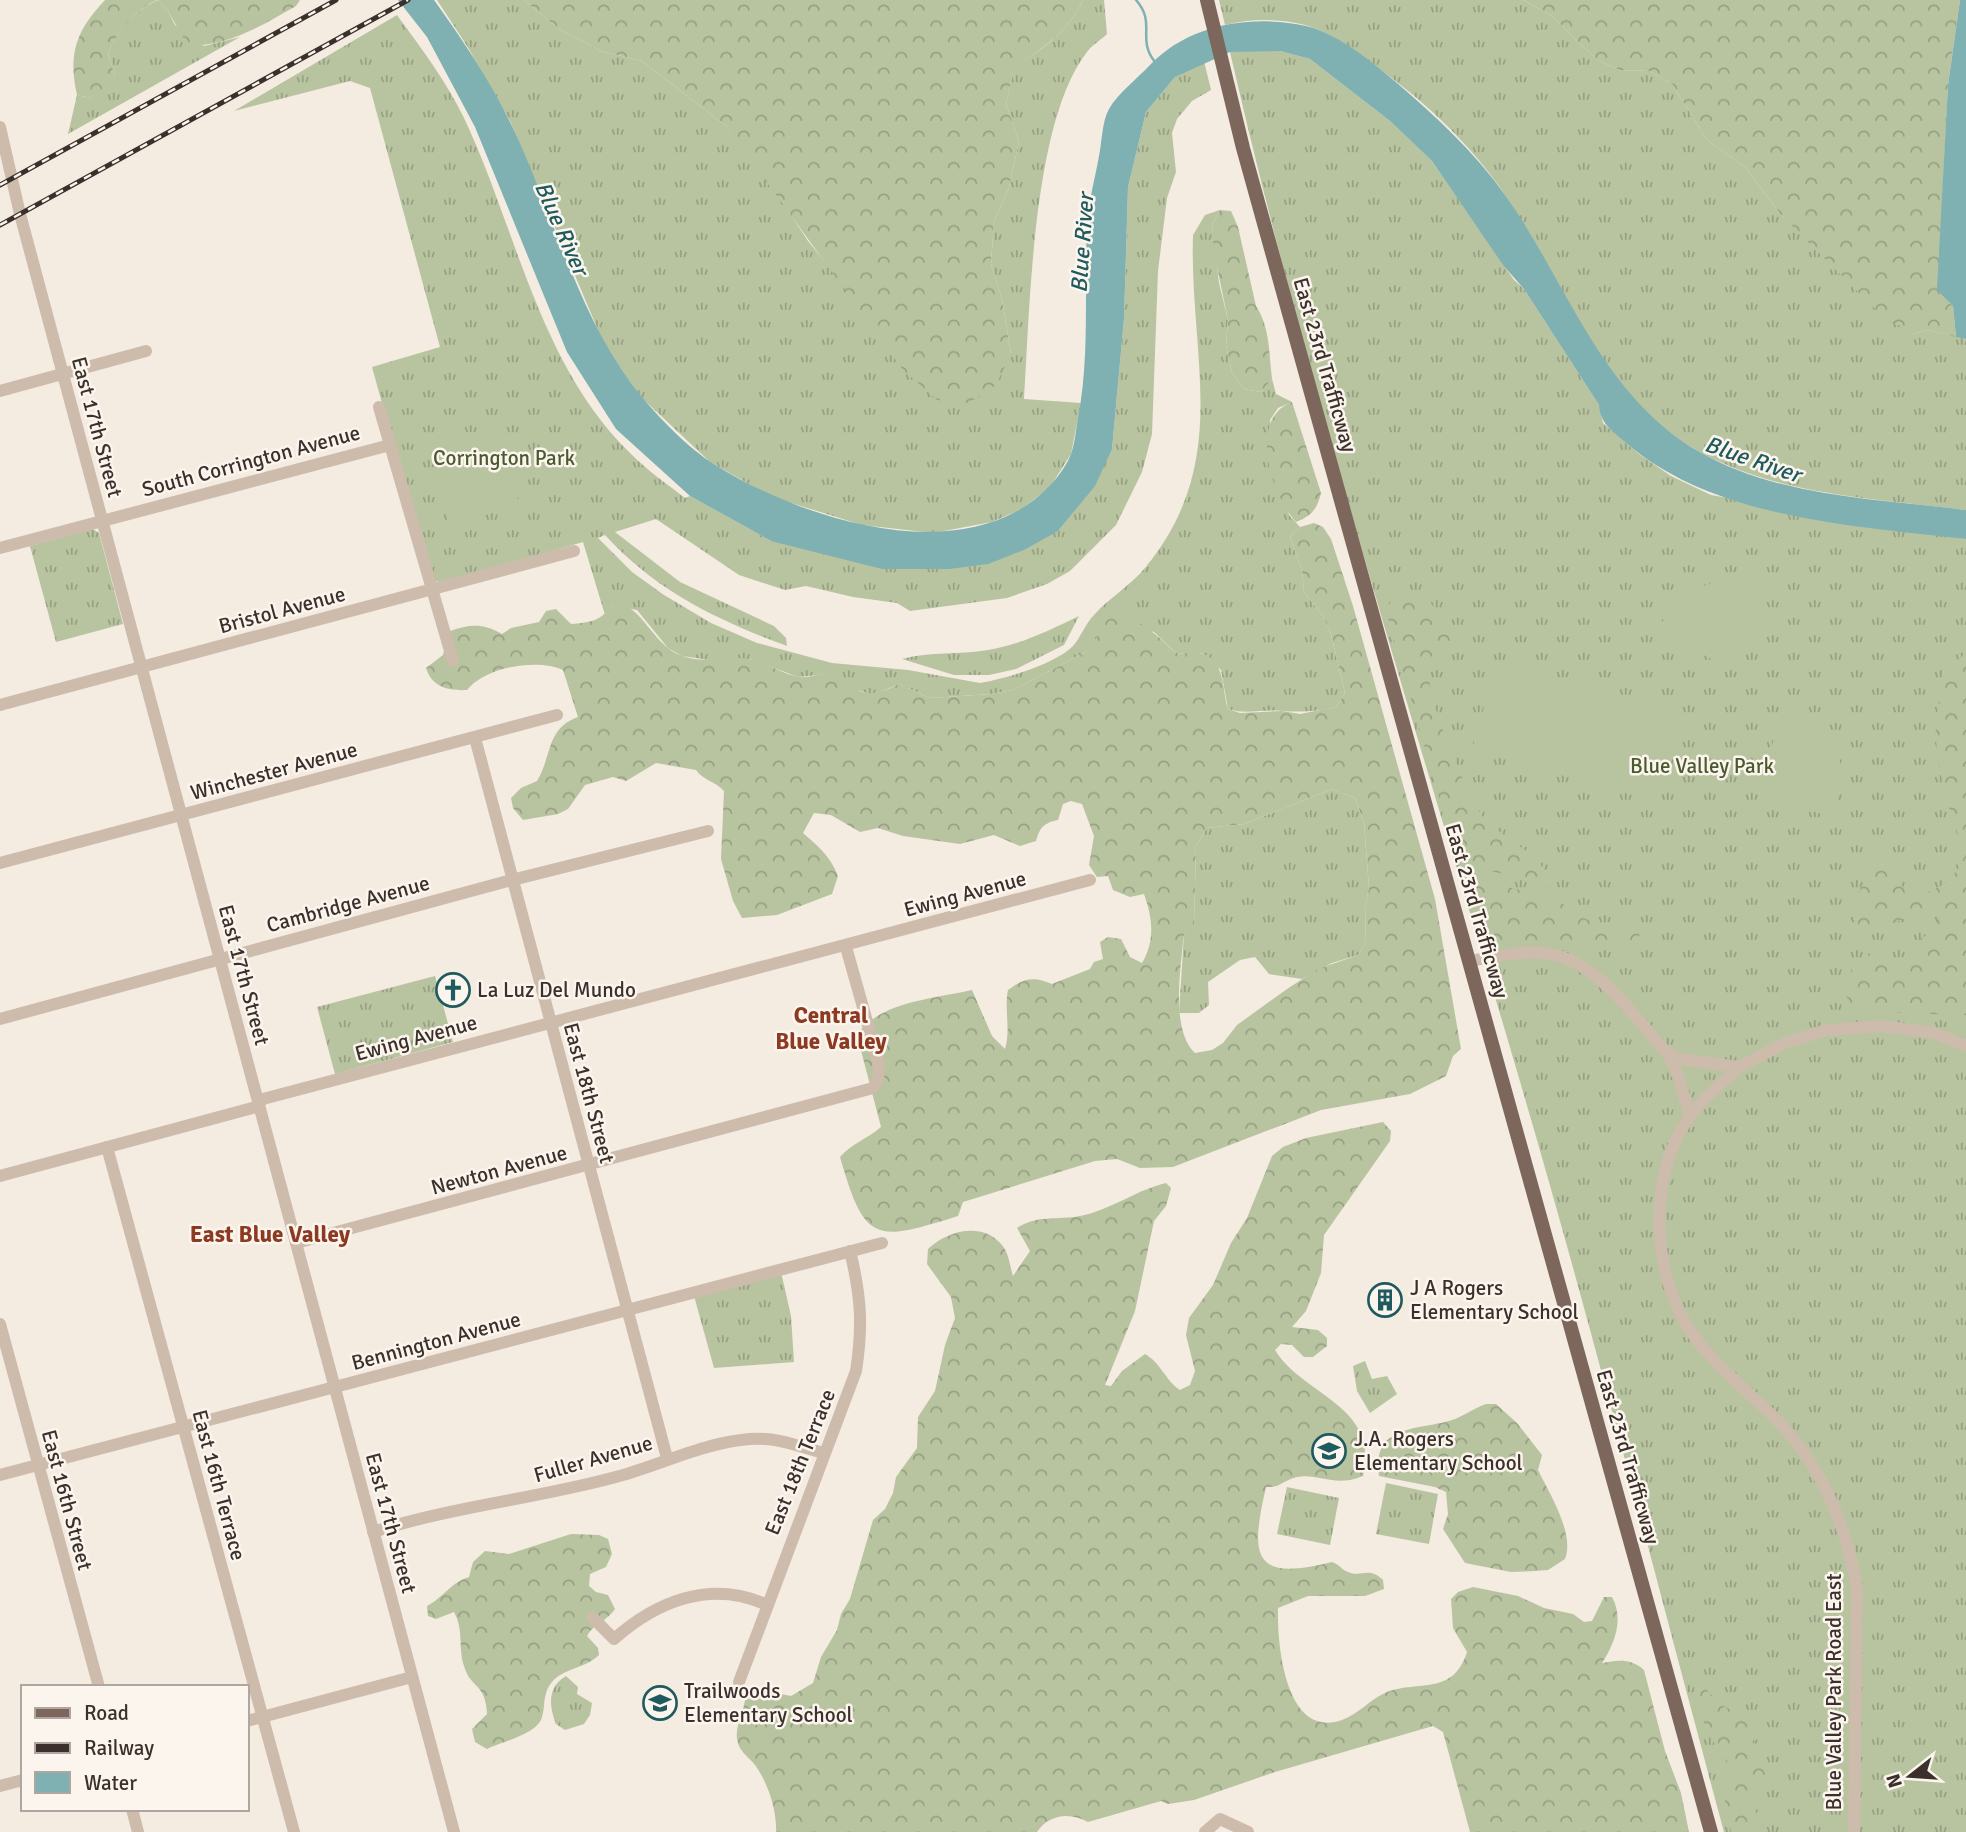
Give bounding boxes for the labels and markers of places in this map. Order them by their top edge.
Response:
church icon: La Luz Del Mundo [434,971,472,1009]
place label: La Luz Del Mundo [477,977,636,1003]
place label: J A Rogers Elementary School [1410,1275,1579,1325]
building icon: J A Rogers Elementary School [1366,1281,1404,1319]
place label: J.A. Rogers Elementary School [1354,1426,1523,1476]
school or university icon: J.A. Rogers Elementary School [1310,1432,1348,1470]
place label: Trailwoods Elementary School [684,1678,853,1728]
school or university icon: Trailwoods Elementary School [641,1684,679,1722]

